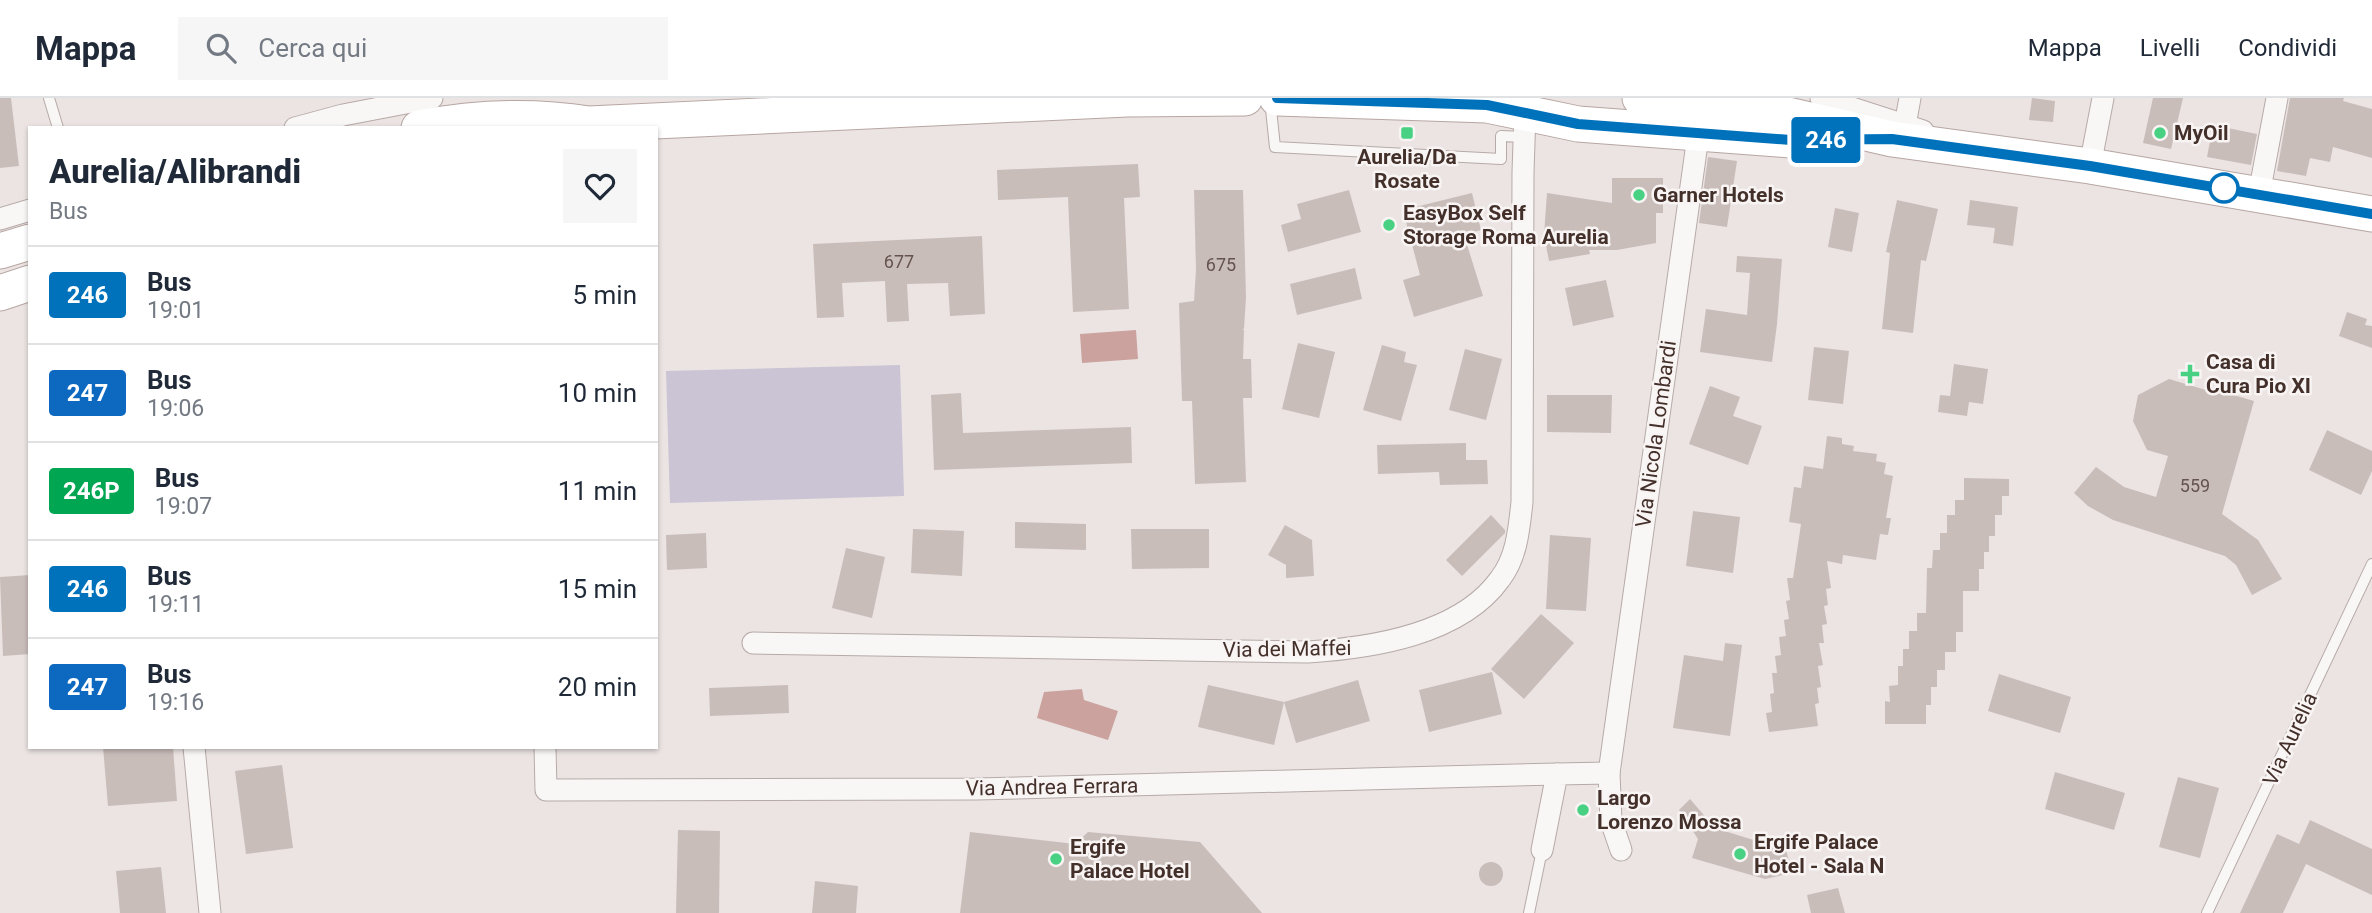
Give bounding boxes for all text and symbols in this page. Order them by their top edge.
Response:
search box [178,17,668,80]
text: Mappa [35,29,136,68]
icon: search [202,29,240,67]
text: Cerca qui [258,33,367,63]
text: Mappa [2028,34,2102,62]
text: Livelli [2140,34,2200,62]
text: Condividi [2238,34,2337,62]
line badge: 246 [1786,117,1866,163]
place label: MyOil [2174,121,2229,145]
marker: Aurelia/Da Rosate [1399,125,1415,141]
marker: MyOil [2152,125,2168,141]
text: 246 [1805,126,1847,154]
place label: Aurelia/Da Rosate [1357,145,1457,193]
button: heart [563,149,637,223]
text: Aurelia/Alibrandi [49,152,301,191]
unlabelled marker [2209,173,2239,203]
place label: Garner Hotels [1653,183,1784,207]
marker: Garner Hotels [1631,187,1647,203]
text: Bus [49,198,88,225]
place label: EasyBox Self Storage Roma Aurelia [1403,201,1609,249]
marker: EasyBox Self Storage Roma Aurelia [1381,217,1397,233]
house number: 677 [884,251,914,272]
house number: 675 [1206,254,1236,275]
text: Bus [147,267,192,297]
text: 5 min [572,280,637,310]
text: 246 [67,281,108,309]
text: 19:01 [147,297,204,324]
street label: Via Nicola Lombardi [1631,339,1681,529]
place label: Casa di Cura Pio XI [2206,350,2311,398]
marker: Casa di Cura Pio XI [2180,364,2200,384]
text: Bus [147,365,192,395]
text: 10 min [558,378,637,408]
text: 247 [67,379,108,407]
text: 19:06 [147,395,204,422]
text: Bus [155,463,199,493]
house number: 559 [2180,475,2210,496]
text: 11 min [558,476,637,506]
text: 246P [63,477,120,505]
text: 19:07 [155,493,212,520]
text: Bus [147,561,192,591]
text: 15 min [558,574,637,604]
text: 246 [67,575,108,603]
text: 19:11 [147,591,204,618]
street label: Via dei Maffei [1222,636,1352,662]
text: Bus [147,659,192,689]
text: 20 min [558,672,637,702]
text: 247 [67,673,108,701]
text: 19:16 [147,689,204,716]
street label: Via Aurelia [2258,689,2322,789]
street label: Via Andrea Ferrara [965,773,1139,801]
place label: Largo Lorenzo Mossa [1597,786,1741,834]
marker: Largo Lorenzo Mossa [1575,802,1591,818]
place label: Ergife Palace Hotel - Sala N [1754,830,1884,878]
place label: Ergife Palace Hotel [1070,835,1190,883]
marker: Ergife Palace Hotel - Sala N [1732,846,1748,862]
marker: Ergife Palace Hotel [1048,851,1064,867]

